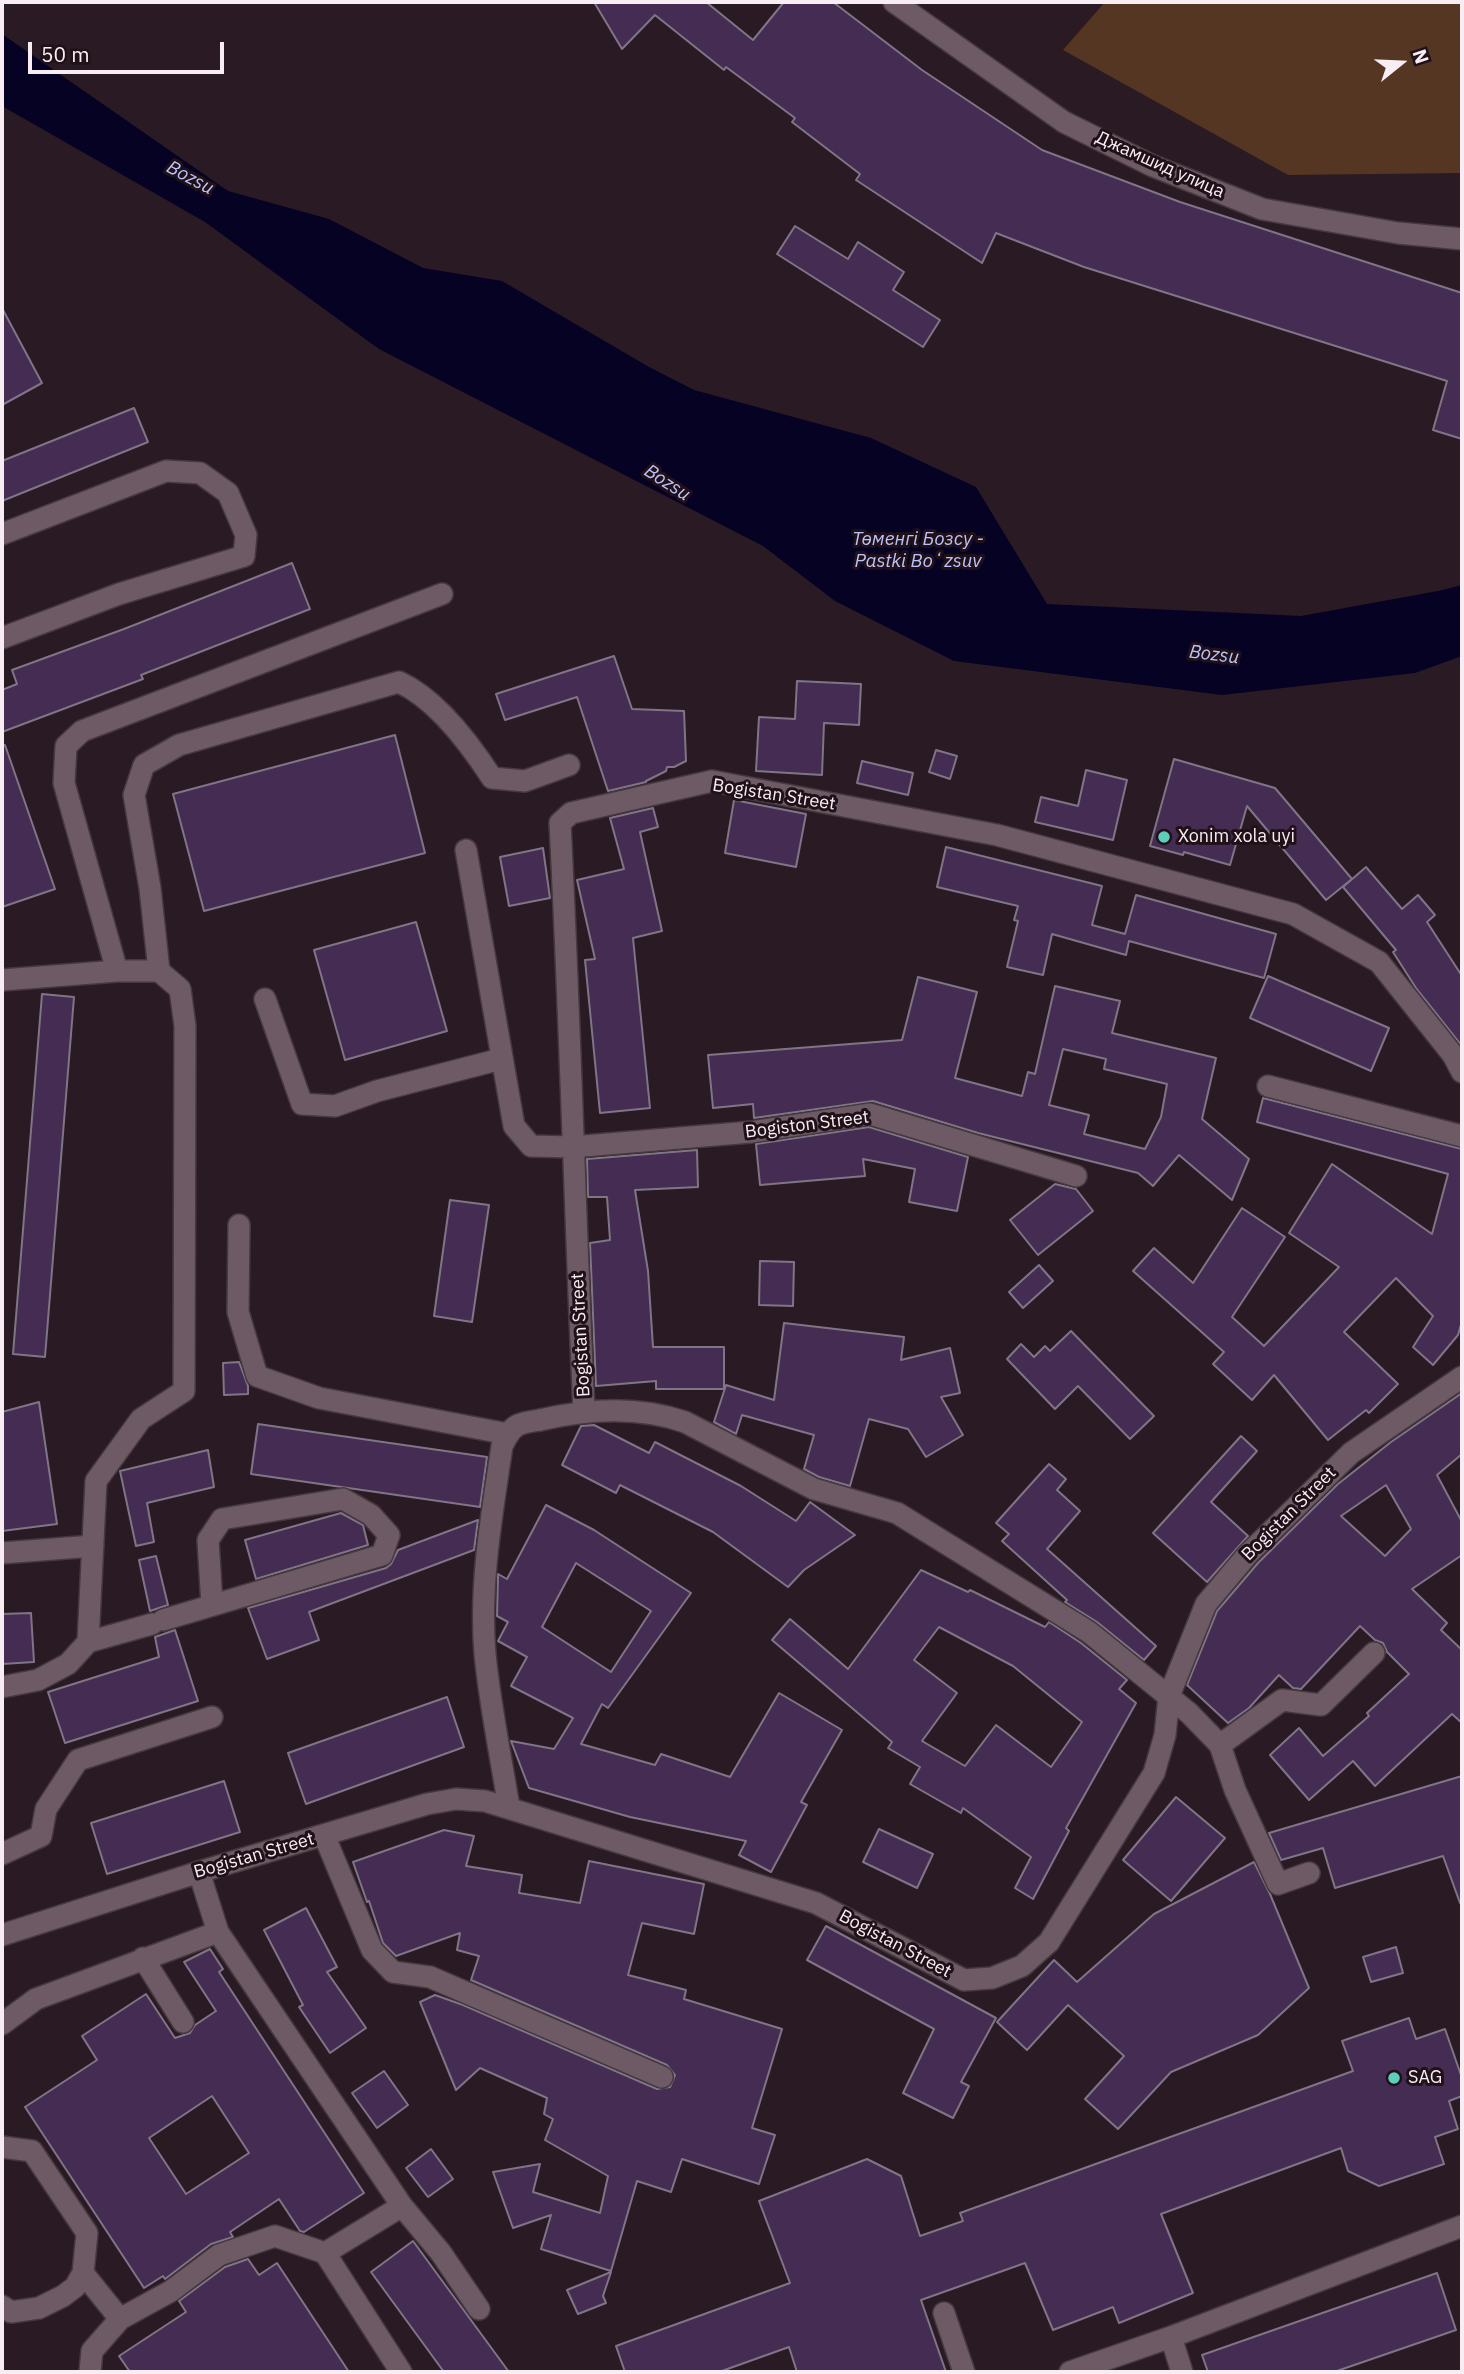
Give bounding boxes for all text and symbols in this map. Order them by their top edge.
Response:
scale bar [32,28,228,72]
north arrow [1366,28,1436,98]
text: 50 m [41,40,90,68]
text: N [1407,46,1435,67]
street label: Джамшид улица [1092,127,1228,203]
water label: Bozsu [162,156,218,200]
water label: Bozsu [640,460,694,506]
water label: Төменгі Бозсу - Pastki Boʻzsuv [852,529,984,573]
water label: Bozsu [1188,641,1240,669]
street label: Bogistan Street [711,775,837,815]
place label: Xonim xola uyi [1178,826,1295,848]
marker: Xonim xola uyi [1156,829,1172,845]
street label: Bogiston Street [744,1107,870,1143]
street label: Bogistan Street [567,1272,595,1398]
street label: Bogistan Street [1237,1462,1341,1566]
street label: Bogistan Street [191,1828,317,1884]
street label: Bogistan Street [835,1905,955,1983]
place label: SAG [1408,2067,1442,2089]
marker: SAG [1386,2070,1402,2086]

